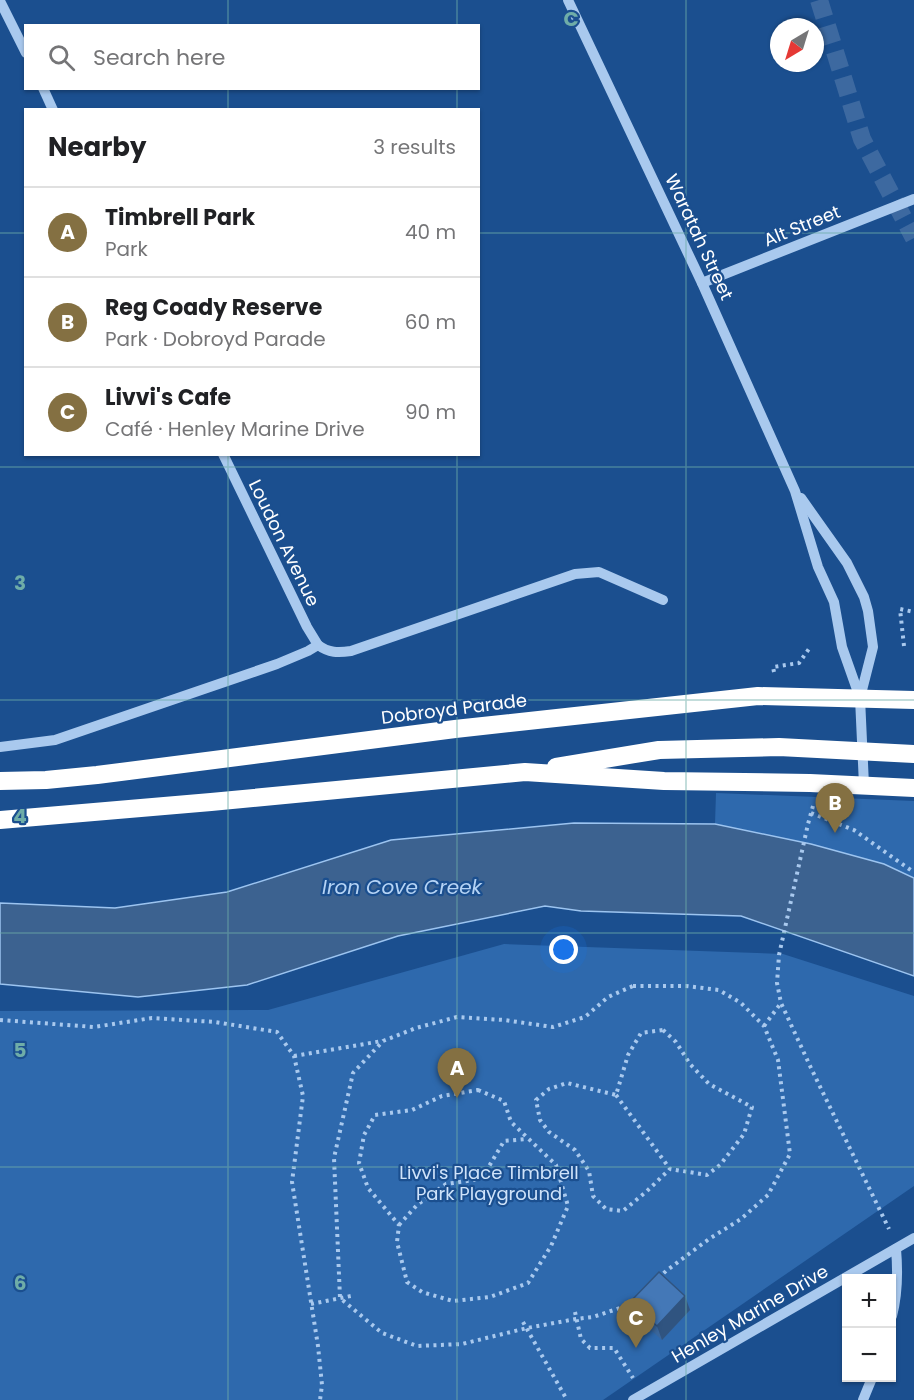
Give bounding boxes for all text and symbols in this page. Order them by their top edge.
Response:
text: C [563,5,579,33]
north arrow [770,18,824,72]
search box [24,24,480,90]
icon: search [45,41,78,74]
text: Search here [93,42,226,73]
text: Nearby [48,129,146,165]
text: 3 results [373,133,456,161]
street label: Waratah Street [659,170,740,304]
street label: Alt Street [760,199,844,252]
text: Timbrell Park [105,202,255,233]
text: A [60,218,75,246]
text: 40 m [405,218,456,246]
text: Park [105,235,148,263]
text: Reg Coady Reserve [105,292,322,323]
text: B [61,308,74,336]
text: 60 m [405,308,456,336]
text: Park · Dobroyd Parade [105,325,326,353]
text: Livvi's Cafe [105,382,231,413]
text: C [60,398,75,426]
text: 90 m [405,398,456,426]
text: Café · Henley Marine Drive [105,415,365,443]
street label: Loudon Avenue [243,475,326,610]
text: 3 [14,569,26,597]
street label: Dobroyd Parade [380,687,528,730]
pin: B [816,784,854,833]
text: 4 [13,802,27,830]
water label: Iron Cove Creek [322,873,484,901]
your location [549,935,578,964]
text: 5 [14,1036,27,1064]
pin: A [438,1048,476,1098]
park label: Livvi's Place Timbrell Park Playground [399,1160,579,1206]
street label: Henley Marine Drive [667,1258,833,1369]
text: 6 [14,1269,26,1297]
map controls [842,1274,896,1382]
button: + [842,1274,896,1328]
pin: C [616,1298,656,1348]
button: − [842,1328,896,1382]

